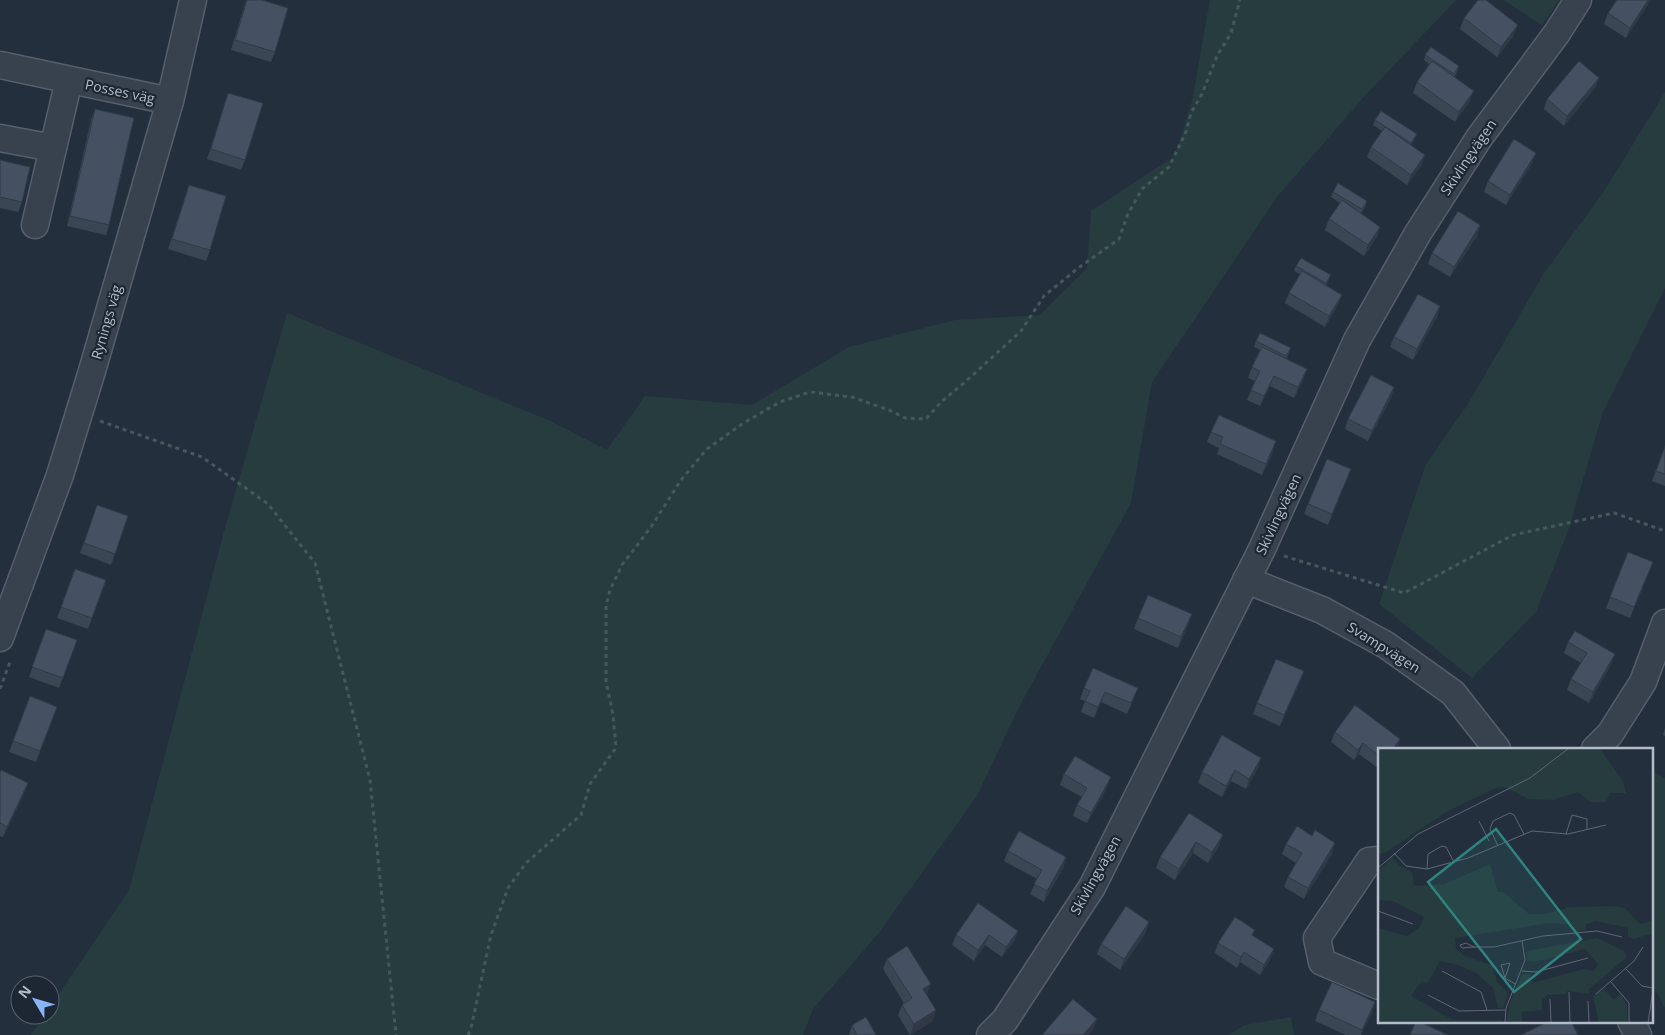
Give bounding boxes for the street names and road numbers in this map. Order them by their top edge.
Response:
street label: Posses väg [83,74,157,108]
street label: Skivlingvägen [1436,115,1500,199]
street label: Rynings väg [86,282,126,361]
street label: Skivlingvägen [1251,470,1305,558]
street label: Svampvägen [1344,617,1424,677]
street label: Skivlingvägen [1065,832,1125,918]

